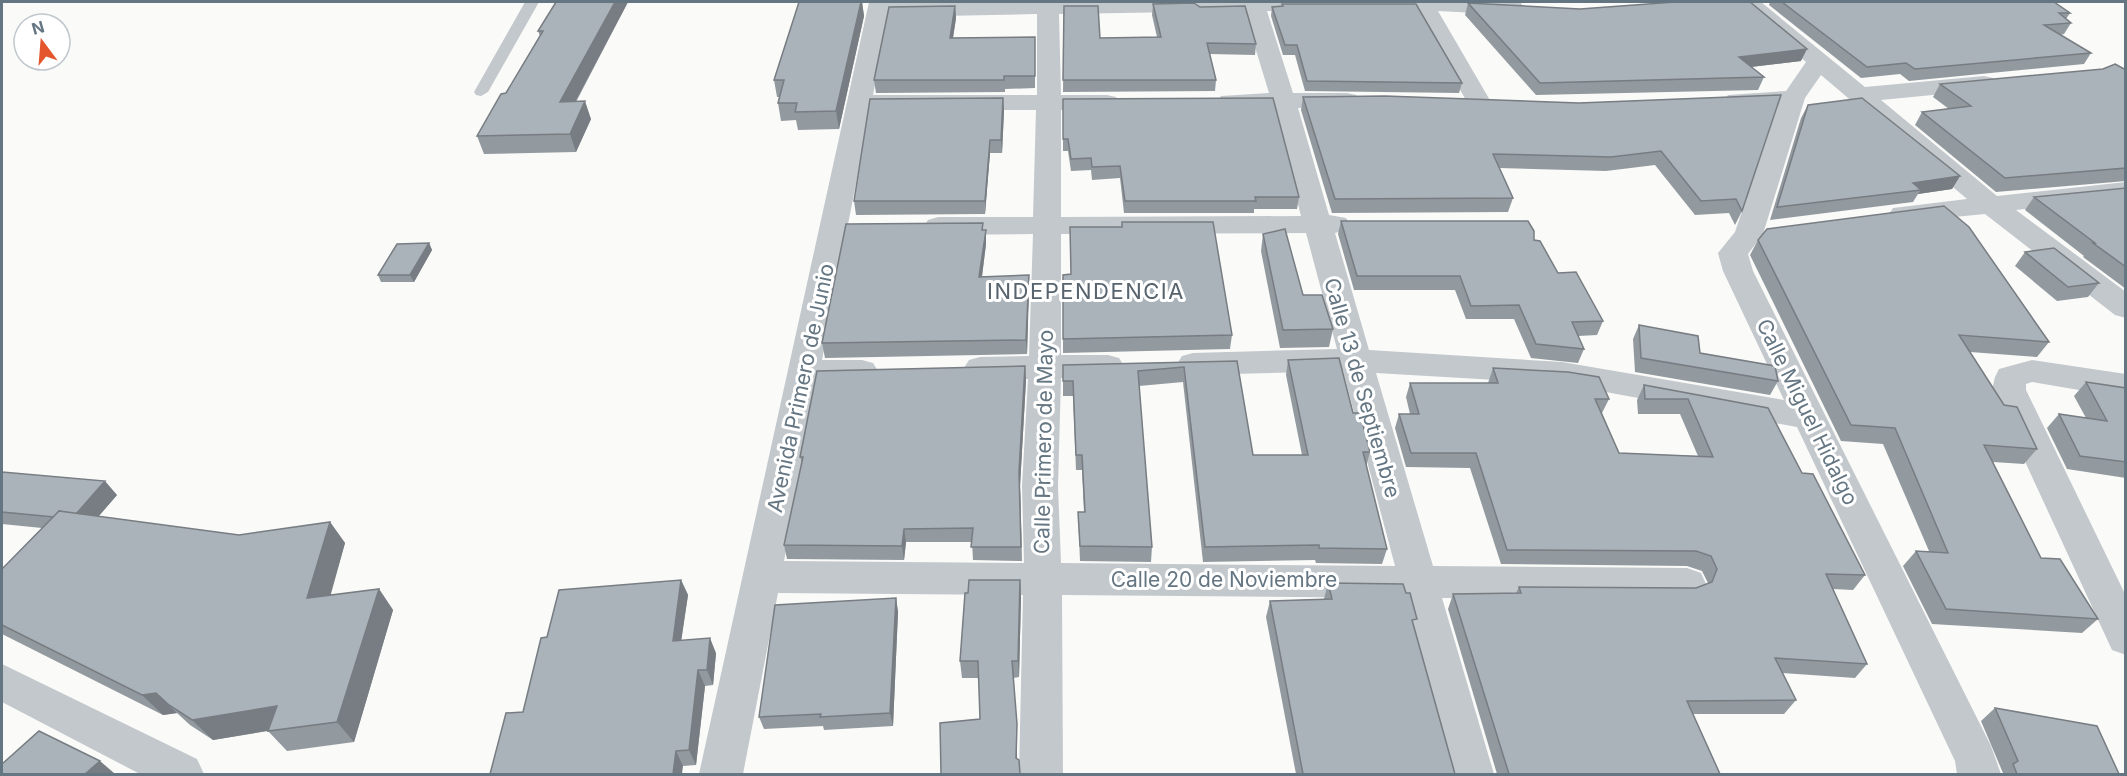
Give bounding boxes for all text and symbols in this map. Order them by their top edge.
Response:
north arrow [12,12,72,72]
text: N [29,16,46,39]
street label: Avenida Primero de Junio [762,261,839,515]
street label: Calle 13 de Septiembre [1319,275,1406,501]
district label: INDEPENDENCIA [987,278,1185,304]
street label: Calle Miguel Hidalgo [1752,315,1863,509]
street label: Calle Primero de Mayo [1029,330,1058,554]
street label: Calle 20 de Noviembre [1111,567,1337,592]

